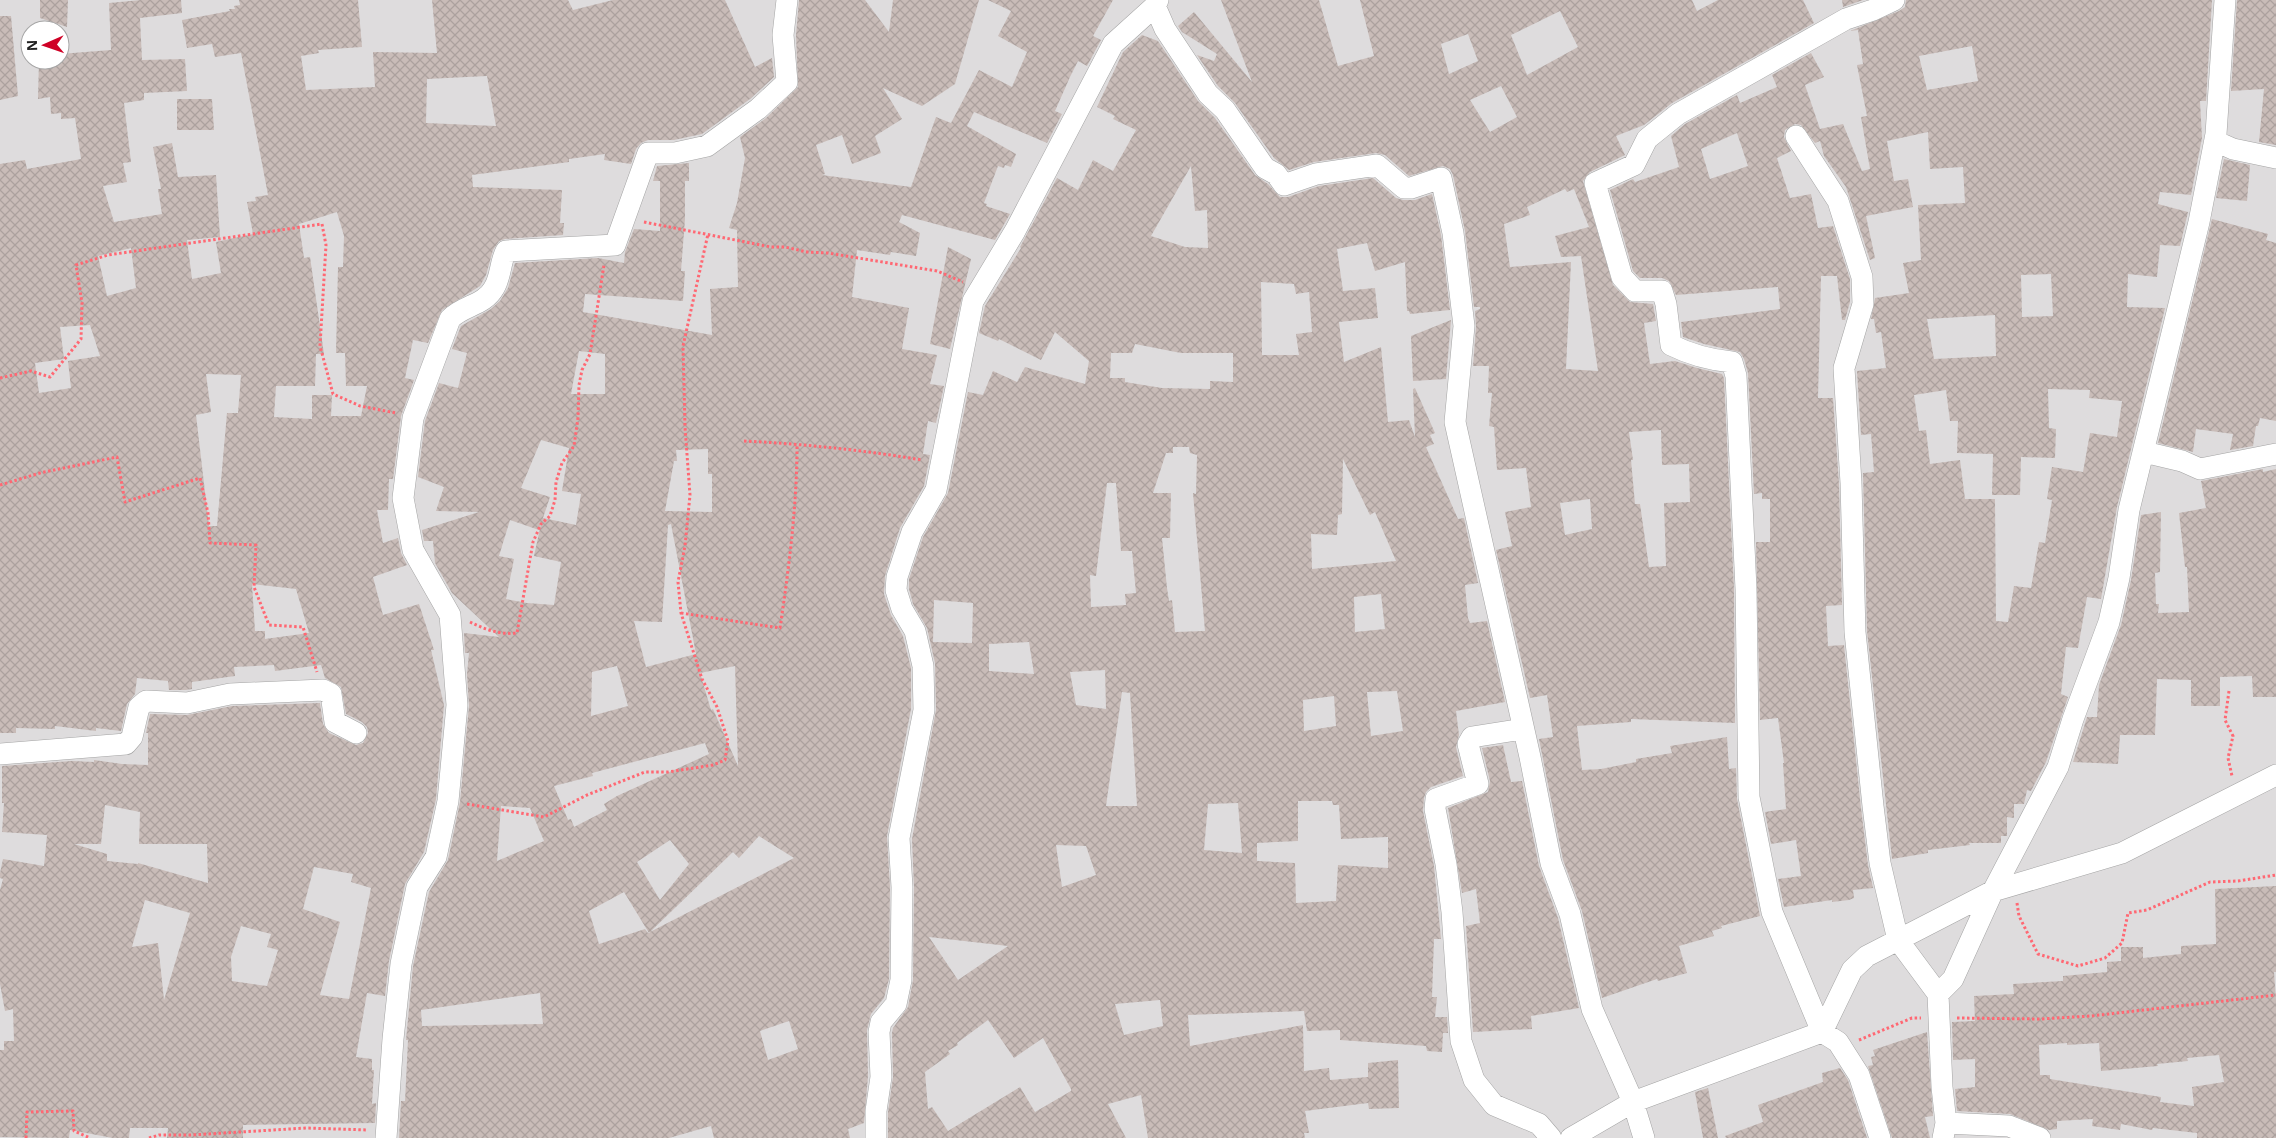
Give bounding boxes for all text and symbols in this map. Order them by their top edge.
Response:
north arrow [20,20,70,70]
text: N [22,39,41,51]

